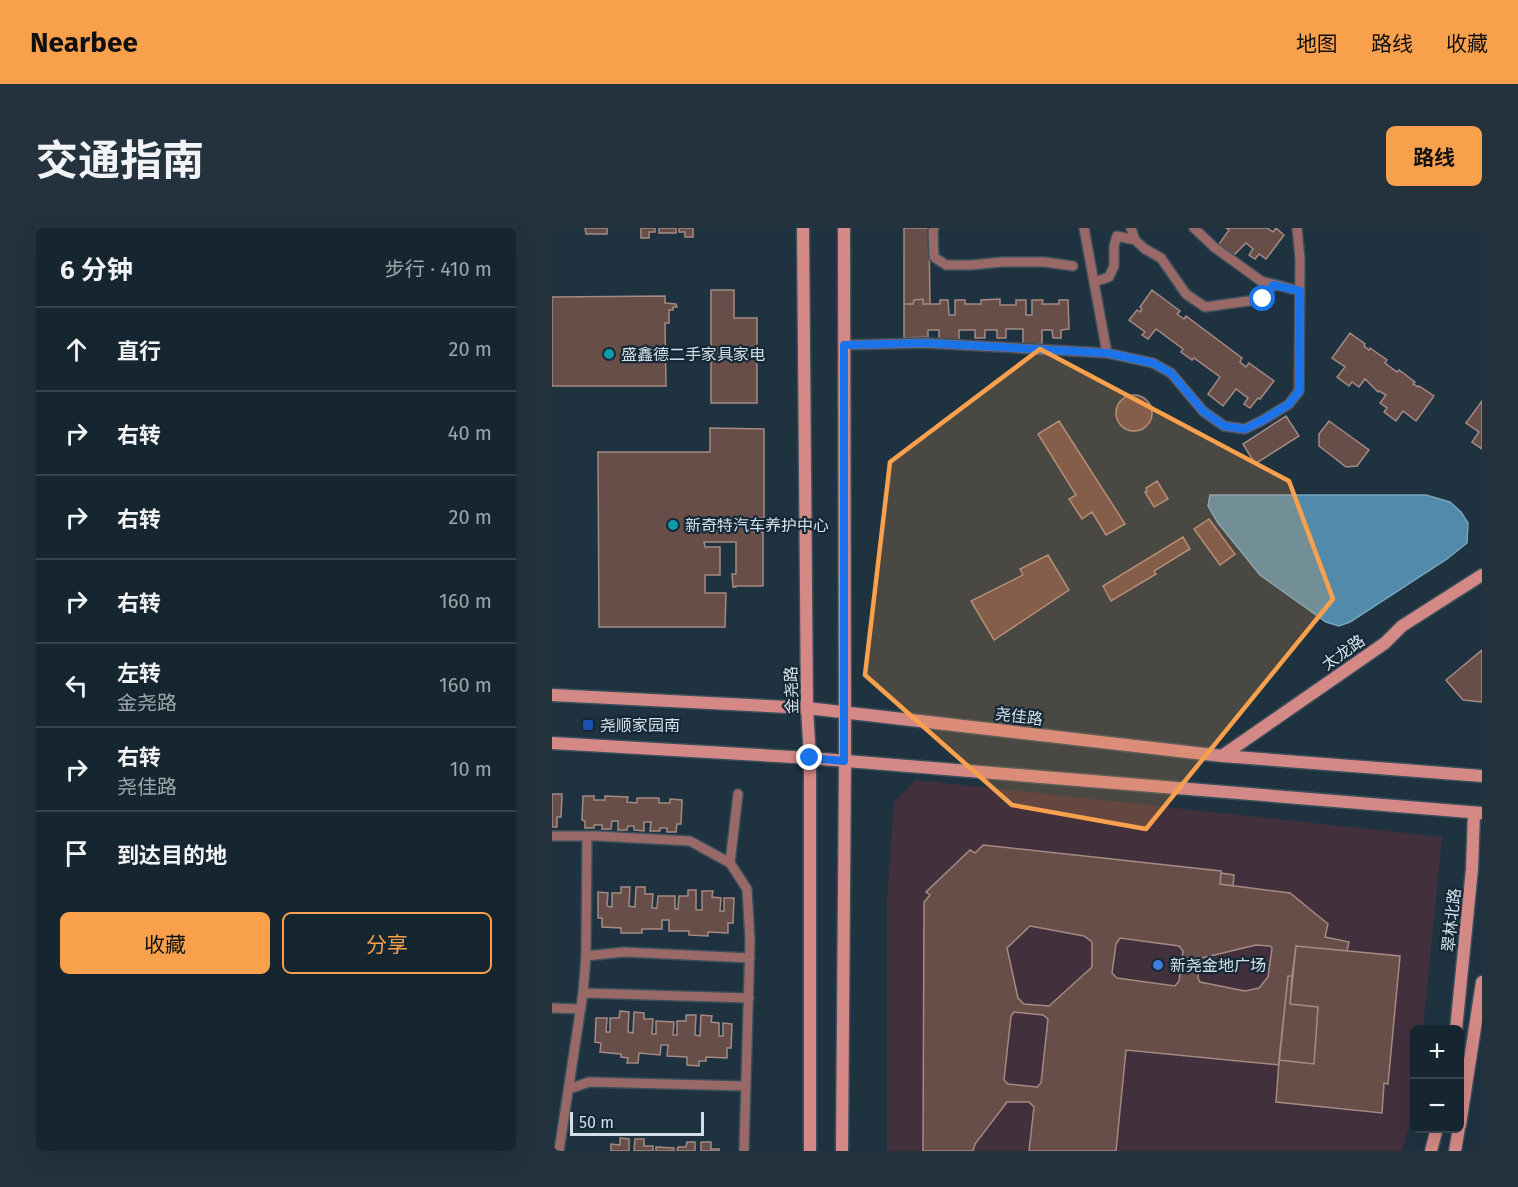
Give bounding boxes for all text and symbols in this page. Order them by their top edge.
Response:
text: Nearbee [30,26,138,59]
text: 地图 [1296,31,1338,57]
text: 路线 [1371,31,1413,57]
text: 收藏 [1446,31,1488,57]
button: 路线 [1386,126,1482,186]
text: 交通指南 [36,136,204,186]
text: 6 分钟 [60,255,133,286]
text: 步行 · 410 m [385,257,492,281]
route start [1249,285,1275,311]
icon: ahead [60,333,93,366]
text: 20 m [449,337,492,361]
text: 直行 [117,338,161,365]
place label: 盛鑫德二手家具家电 [621,345,765,364]
marker: 盛鑫德二手家具家电 [602,347,616,361]
icon: right [60,417,93,450]
text: 40 m [448,421,492,445]
text: 右转 [117,422,161,449]
icon: right [60,501,93,534]
text: 20 m [449,505,492,529]
text: 右转 [117,506,161,533]
place label: 新奇特汽车养护中心 [685,516,829,535]
marker: 新奇特汽车养护中心 [666,518,680,532]
icon: right [60,585,93,618]
text: 160 m [439,589,492,613]
text: 右转 [117,590,161,617]
street label: 太龙路 [1318,631,1368,674]
text: 左转 [117,660,161,687]
street label: 金尧路 [782,666,801,714]
icon: left [60,669,93,702]
text: 160 m [439,673,492,697]
text: 金尧路 [117,691,177,715]
street label: 尧佳路 [994,704,1044,729]
place label: 尧顺家园南 [600,716,680,735]
marker: 尧顺家园南 [581,718,595,732]
text: 右转 [117,744,161,771]
route end [796,744,822,770]
icon: right [60,753,93,786]
text: 10 m [450,757,492,781]
text: 尧佳路 [117,775,177,799]
icon: arrive [60,837,93,870]
text: 到达目的地 [117,842,227,869]
street label: 翠林北路 [1439,887,1464,953]
button: 收藏 [60,912,270,974]
button: 分享 [282,912,492,974]
place label: 新尧金地广场 [1170,956,1266,975]
marker: 新尧金地广场 [1151,958,1165,972]
map controls [1410,1025,1464,1133]
button: + [1410,1025,1464,1079]
button: − [1410,1079,1464,1133]
scale bar [570,1109,704,1136]
text: 50 m [579,1113,614,1132]

